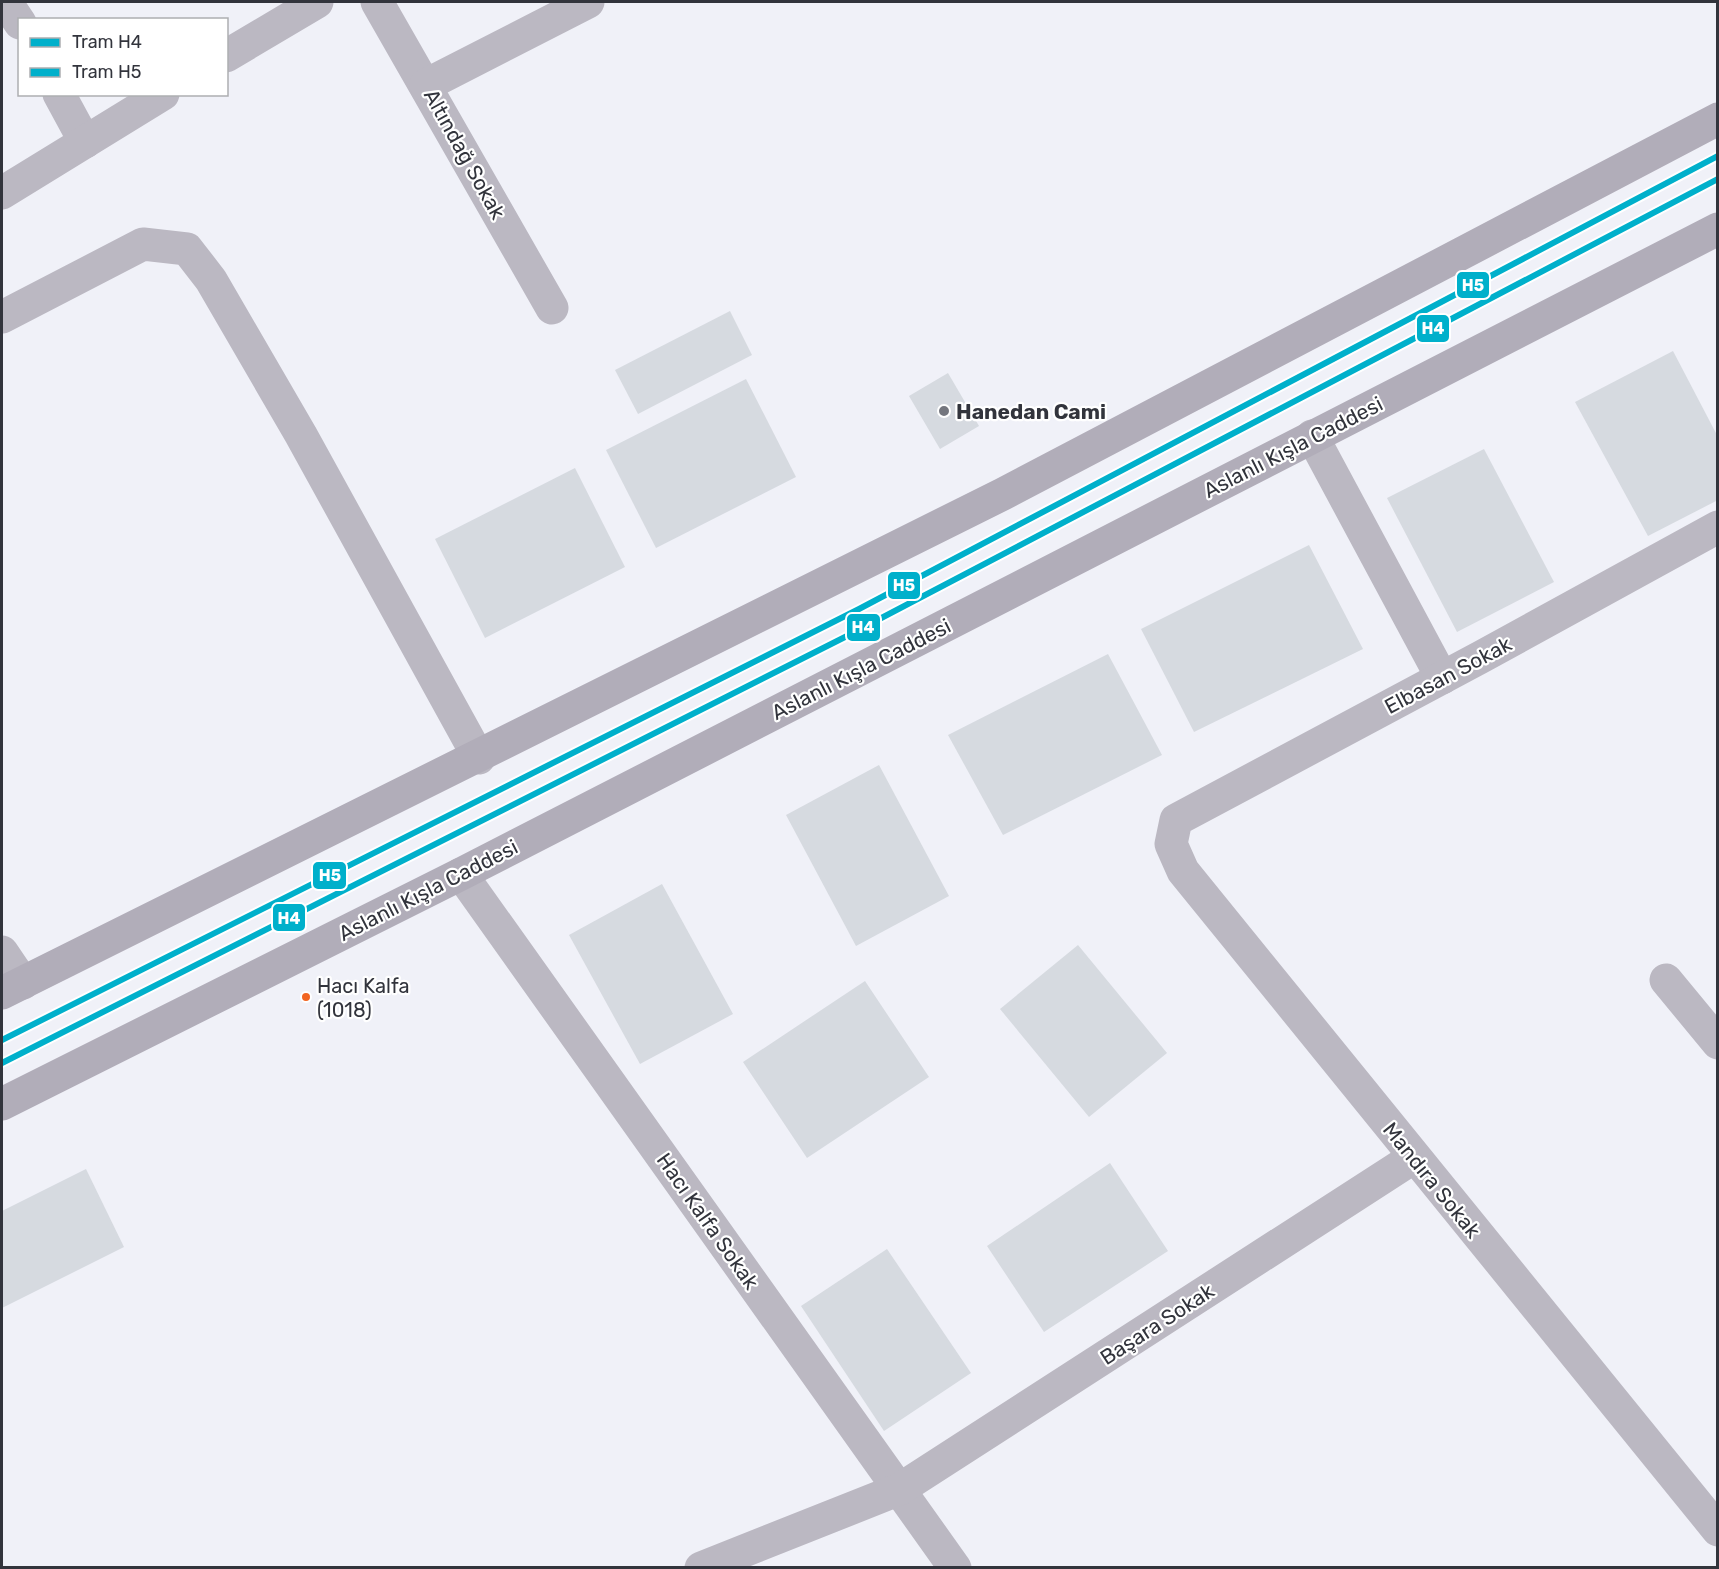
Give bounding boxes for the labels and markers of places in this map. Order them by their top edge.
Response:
place label: Hanedan Cami [956,399,1106,424]
marker: Hanedan Cami [937,404,951,418]
place label: Hacı Kalfa (1018) [317,974,409,1022]
marker: Hacı Kalfa (1018) [300,991,312,1003]

